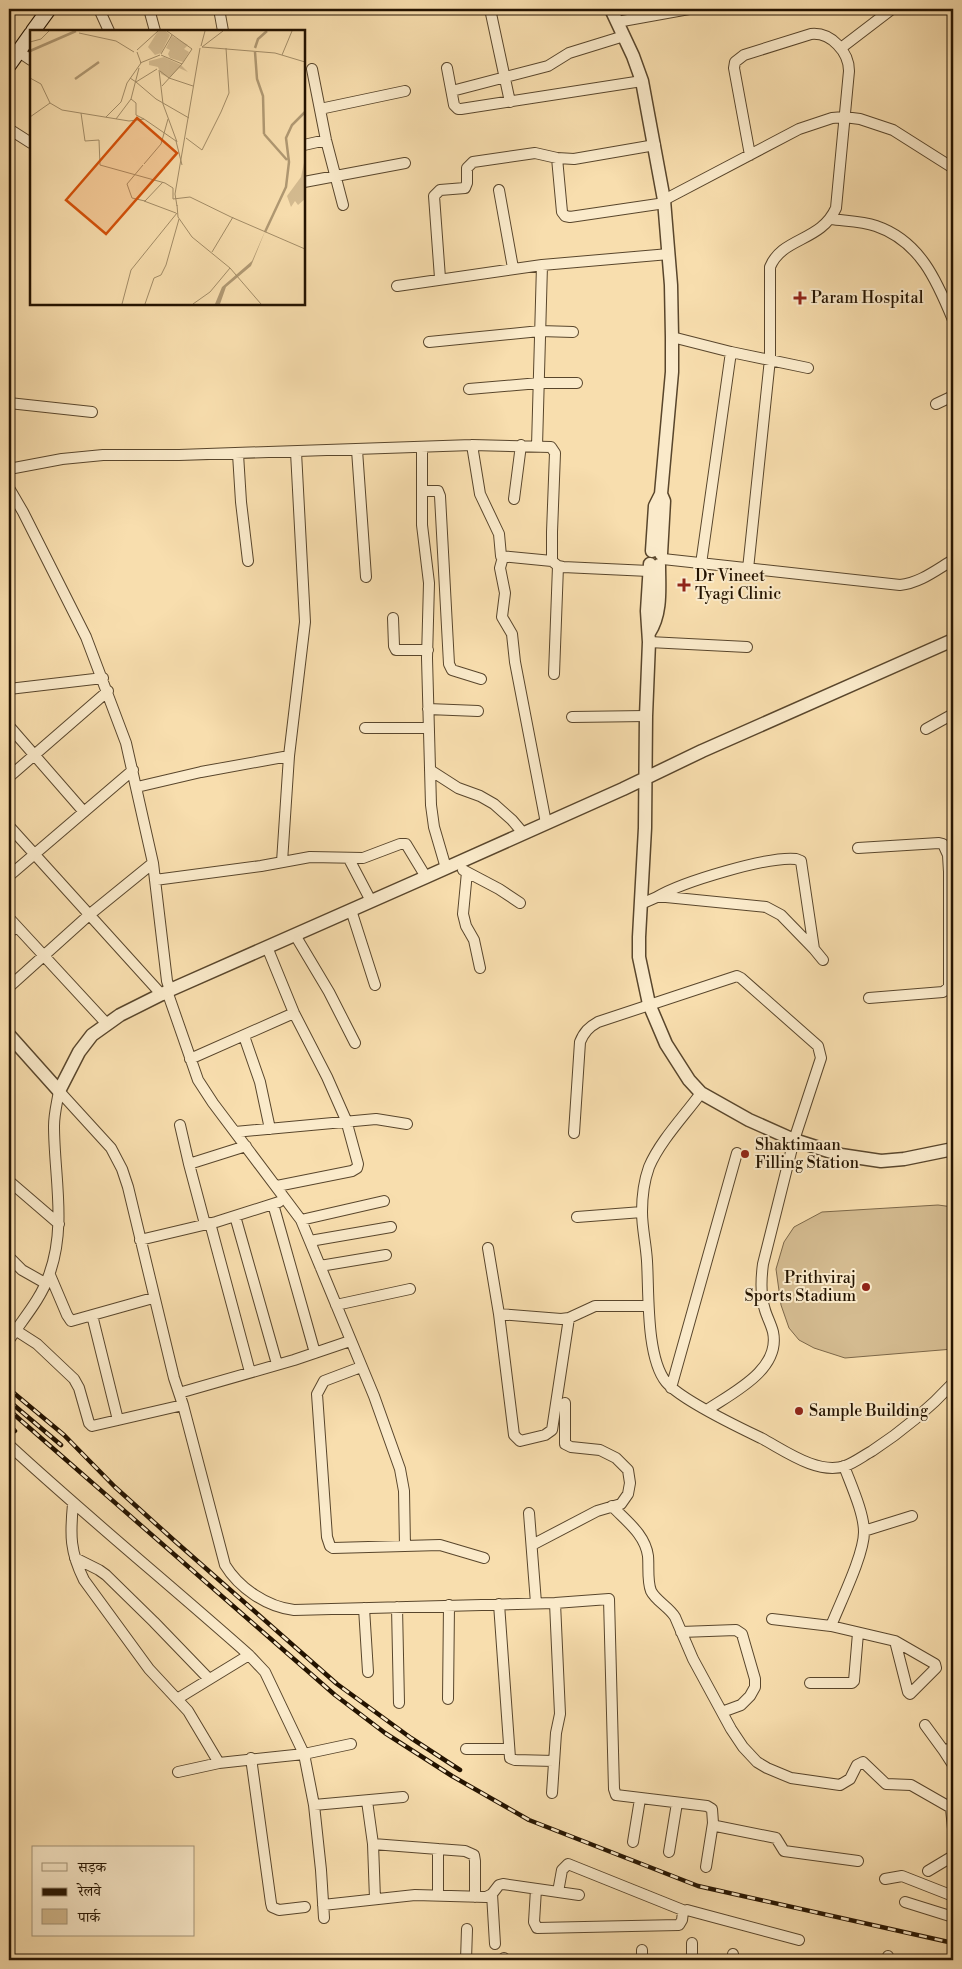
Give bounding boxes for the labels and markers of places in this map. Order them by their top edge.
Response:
place label: Param Hospital [811,288,924,308]
marker: Param Hospital [793,291,807,305]
place label: Dr Vineet Tyagi Clinic [695,566,781,604]
marker: Dr Vineet Tyagi Clinic [677,578,691,592]
place label: Shaktimaan Filling Station [755,1135,860,1173]
marker: Shaktimaan Filling Station [739,1148,751,1160]
place label: Prithviraj Sports Stadium [745,1268,856,1306]
marker: Prithviraj Sports Stadium [860,1281,872,1293]
place label: Sample Building [809,1401,929,1421]
marker: Sample Building [793,1405,805,1417]

